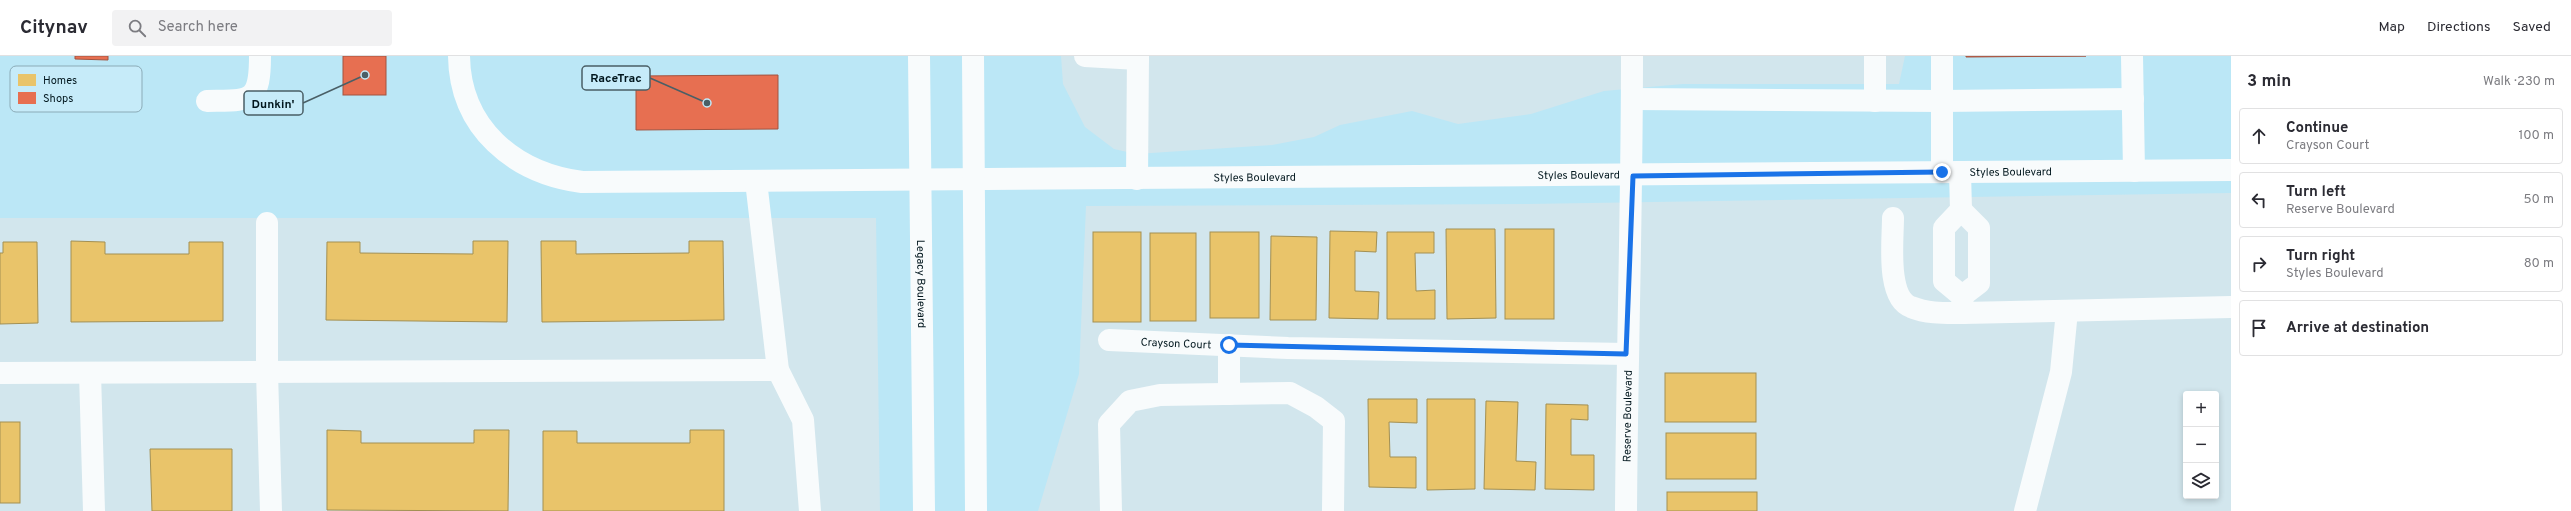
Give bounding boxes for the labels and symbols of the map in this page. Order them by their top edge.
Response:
legend [10,66,142,112]
callout: RaceTrac [582,66,650,90]
text: RaceTrac [590,71,642,87]
text: Homes [43,74,77,88]
callout: Dunkin' [244,91,303,115]
text: Shops [43,92,73,106]
text: Dunkin' [252,97,295,113]
route end [1933,163,1951,181]
street label: Styles Boulevard [1969,165,2052,180]
street label: Styles Boulevard [1537,168,1620,183]
street label: Styles Boulevard [1213,171,1296,185]
street label: Legacy Boulevard [913,240,928,328]
street label: Crayson Court [1140,335,1212,353]
route start [1220,336,1238,354]
street label: Reserve Boulevard [1620,370,1636,462]

